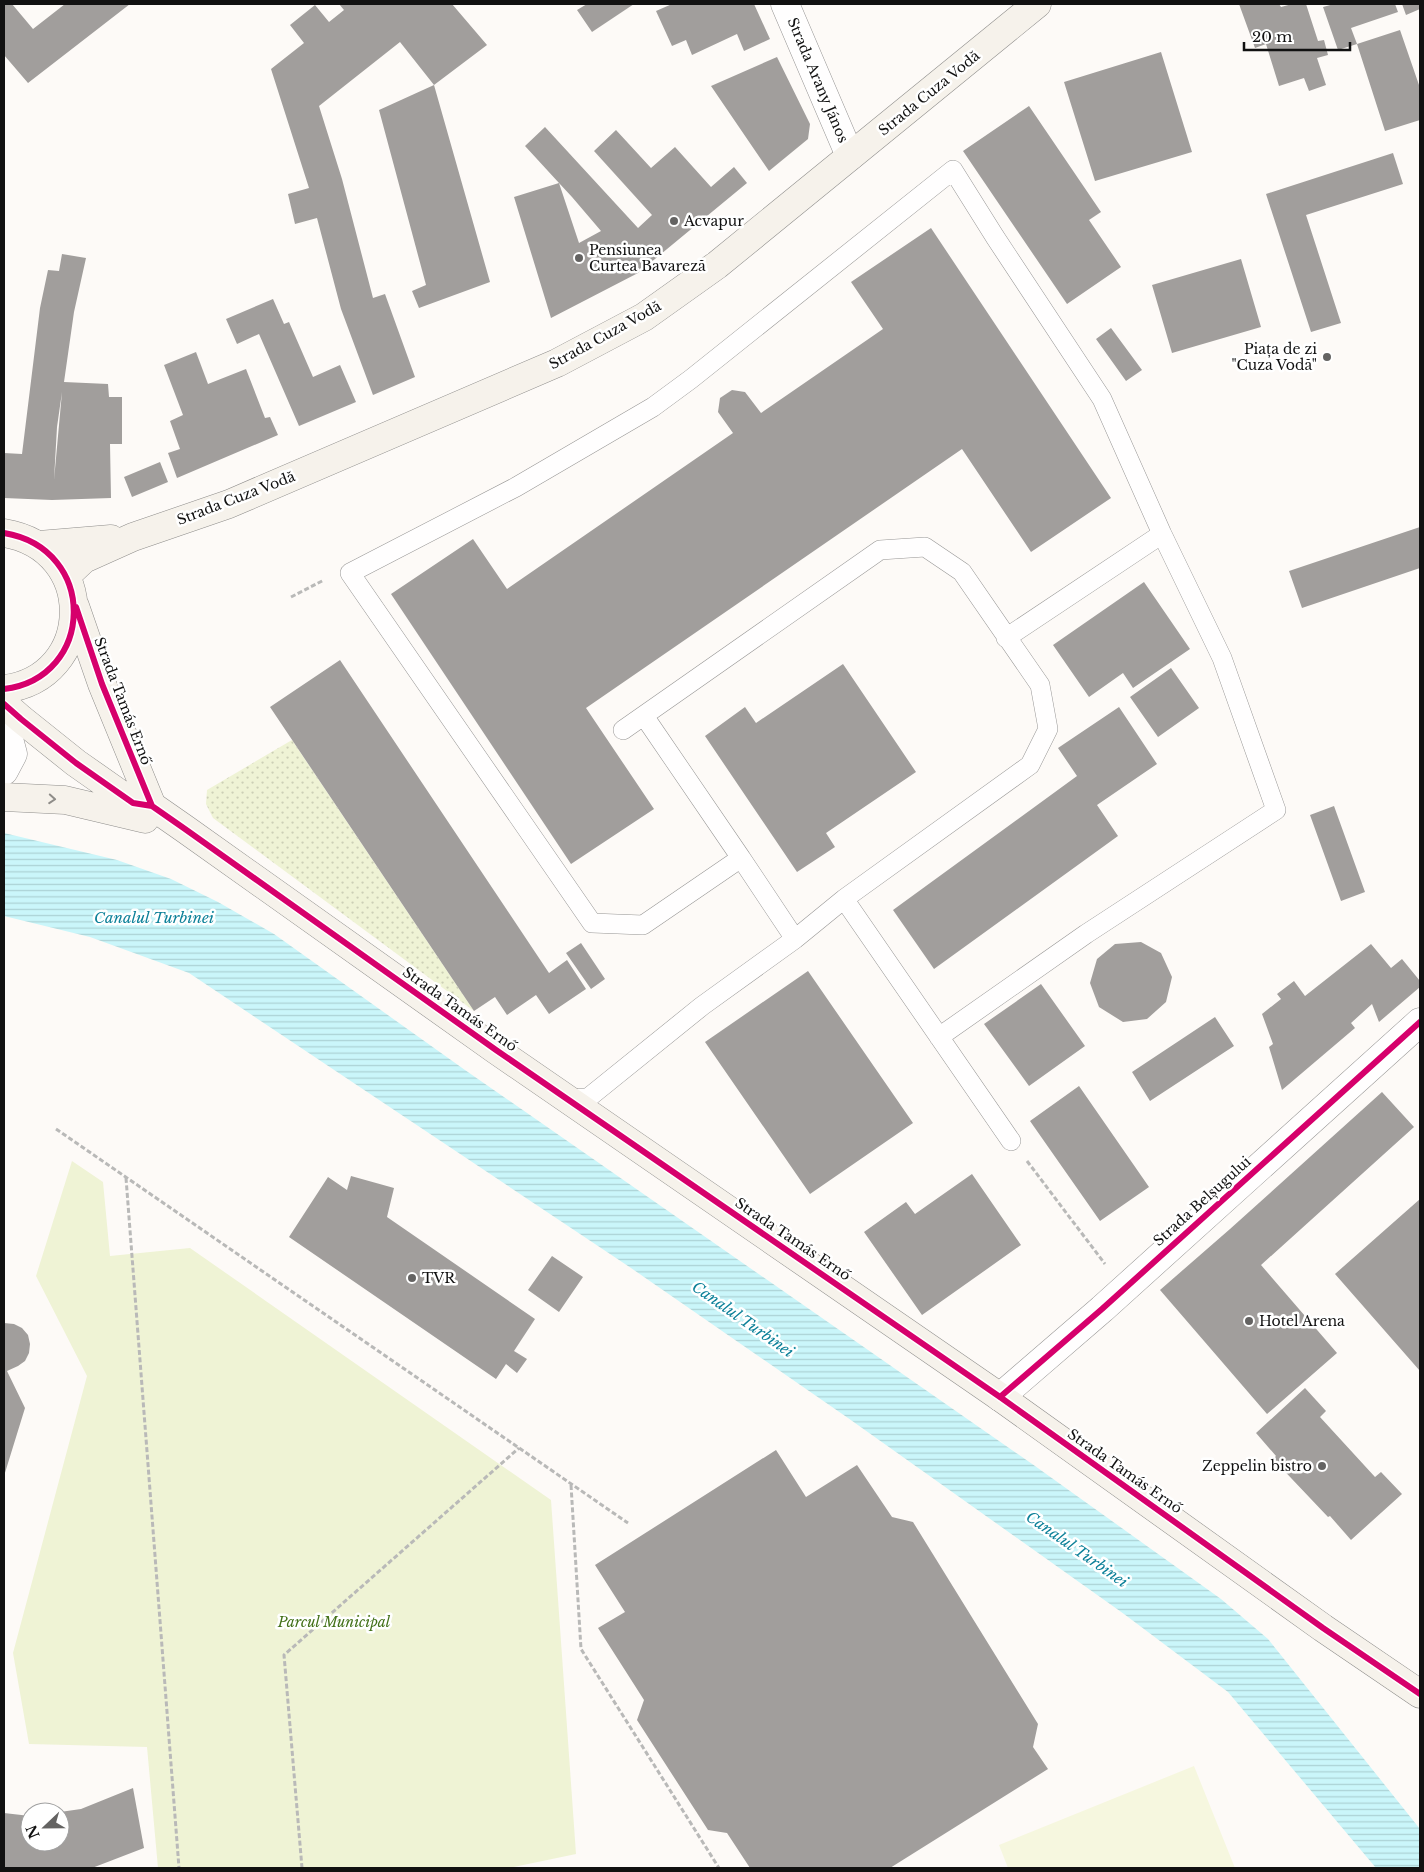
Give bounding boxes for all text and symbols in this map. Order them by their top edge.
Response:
street label: Strada Arany János [783,15,853,145]
scale bar [1244,20,1350,52]
text: 20 m [1252,27,1292,46]
street label: Strada Cuza Vodă [875,46,984,139]
place label: Acvapur [683,212,744,230]
marker: Acvapur [668,215,680,227]
place label: Pensiunea Curtea Bavareză [589,241,706,275]
marker: Pensiunea Curtea Bavareză [573,252,585,264]
street label: Strada Cuza Vodă [546,297,664,373]
place label: Piața de zi "Cuza Vodă" [1232,340,1317,374]
marker: Piața de zi "Cuza Vodă" [1321,351,1333,363]
street label: Strada Cuza Vodă [174,467,298,529]
street label: Strada Tamás Ernő [90,634,156,768]
one-way arrow [49,794,57,805]
water label: Canalul Turbinei [94,908,215,927]
street label: Strada Tamás Ernő [399,963,521,1055]
street label: Strada Belșugului [1149,1152,1255,1250]
street label: Strada Tamás Ernő [732,1194,854,1284]
place label: TVR [422,1269,456,1287]
marker: TVR [406,1272,418,1284]
water label: Canalul Turbinei [688,1277,798,1362]
place label: Hotel Arena [1259,1312,1345,1330]
marker: Hotel Arena [1243,1315,1255,1327]
street label: Strada Tamás Ernő [1064,1425,1186,1517]
place label: Zeppelin bistro [1202,1457,1312,1475]
marker: Zeppelin bistro [1316,1460,1328,1472]
water label: Canalul Turbinei [1022,1507,1132,1592]
park label: Parcul Municipal [277,1613,391,1631]
north arrow [20,1802,70,1852]
text: N [22,1822,44,1841]

